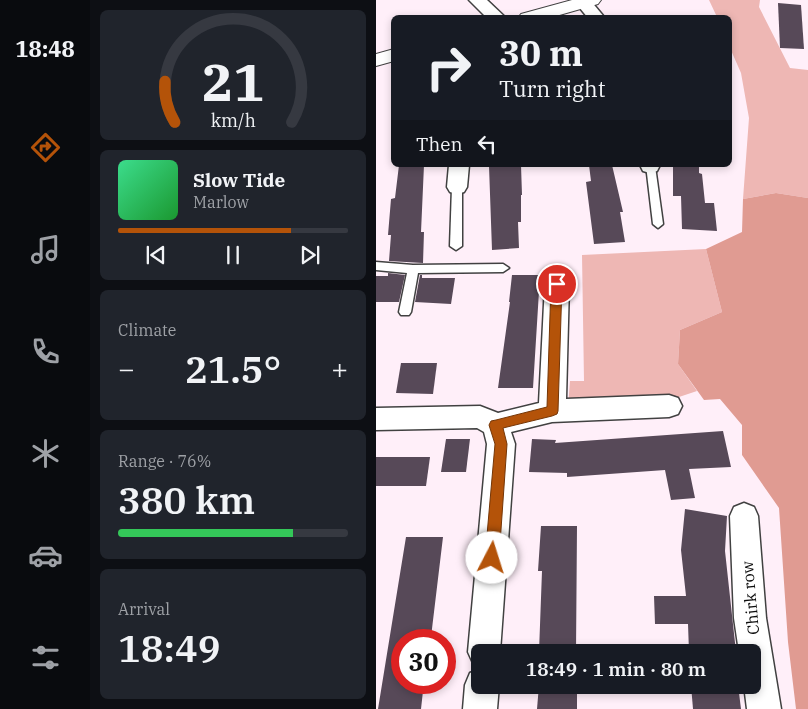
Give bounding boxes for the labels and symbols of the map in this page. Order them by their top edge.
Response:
pin [536,263,578,305]
position arrow [465,531,517,583]
street label: Chirk row [737,560,763,636]
speed limit sign: 30 [391,629,456,694]

